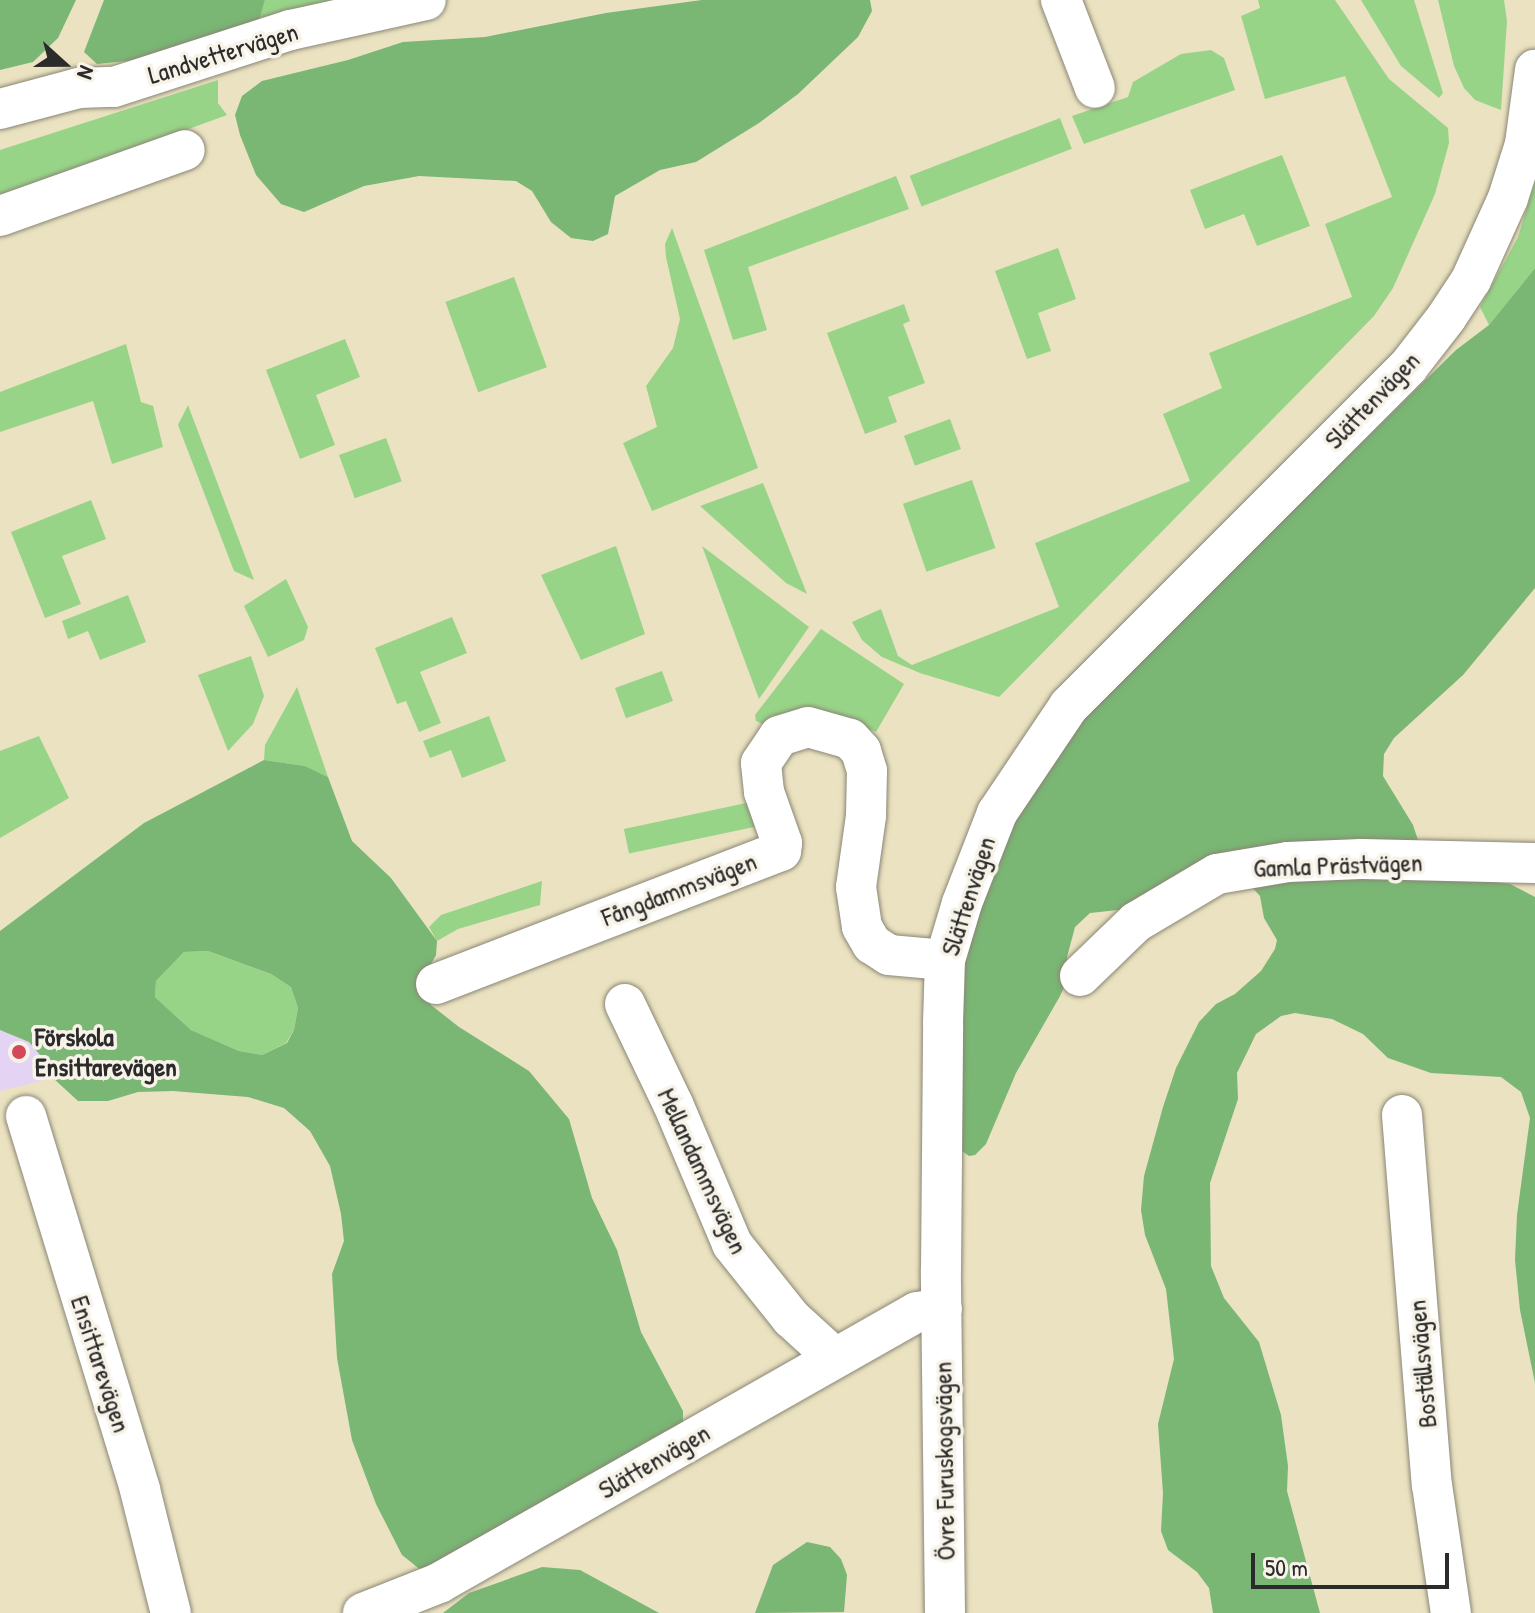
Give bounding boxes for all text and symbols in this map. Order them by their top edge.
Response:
street label: Landvettervägen [144,15,302,91]
north arrow [24,24,104,104]
text: N [70,62,103,83]
street label: Slättenvägen [1318,345,1426,455]
street label: Slättenvägen [934,833,1002,959]
street label: Fångdammsvägen [597,845,761,933]
street label: Gamla Prästvägen [1253,846,1423,884]
place label: Förskola Ensittarevägen [35,1021,177,1082]
marker: Förskola Ensittarevägen [10,1043,28,1061]
street label: Mellandammsvägen [651,1083,755,1259]
street label: Ensittarevägen [64,1292,138,1436]
street label: Boställsvägen [1401,1299,1443,1429]
street label: Övre Furuskogsvägen [927,1361,961,1561]
street label: Slättenvägen [593,1417,715,1505]
scale bar [1255,1537,1453,1587]
text: 50 m [1265,1551,1308,1583]

